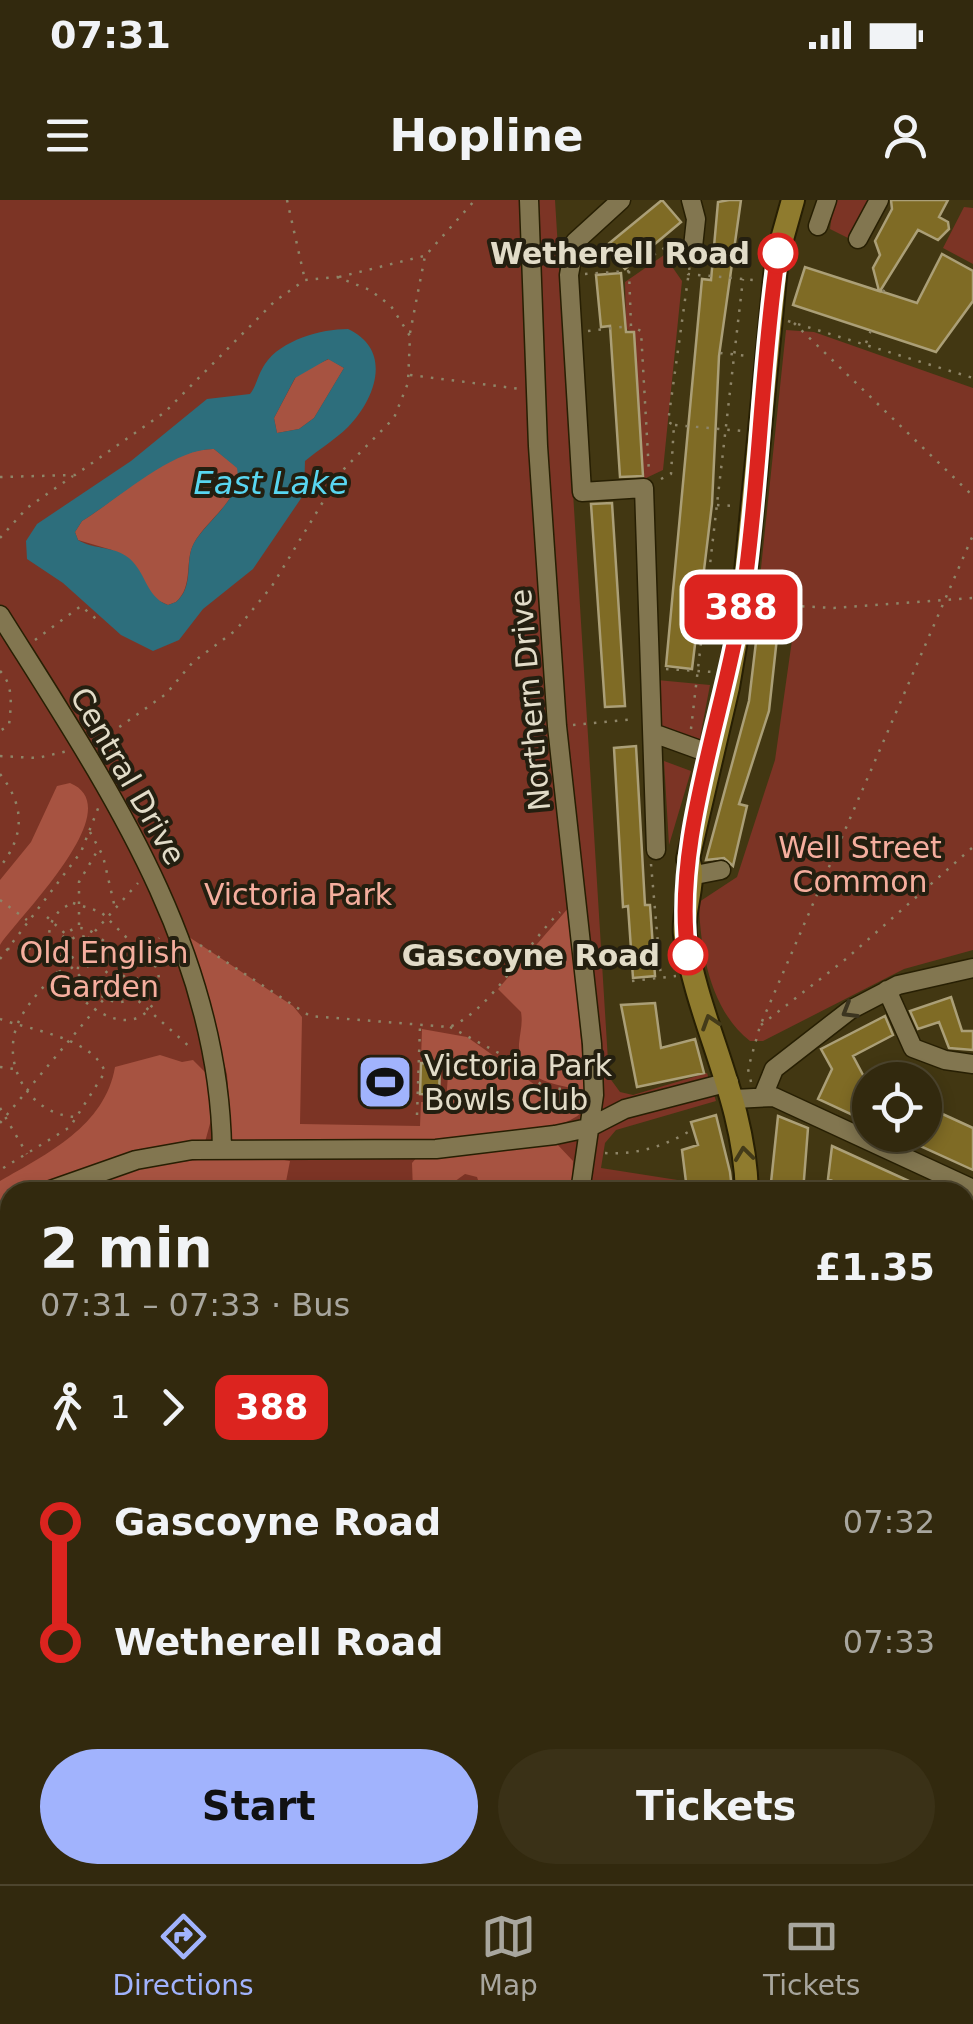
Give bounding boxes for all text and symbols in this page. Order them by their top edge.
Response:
text: 07:31 [50,13,171,57]
icon: menu [40,108,95,163]
icon: person [878,108,933,163]
text: Hopline [389,109,584,162]
marker: Wetherell Road [759,234,797,272]
place label: Wetherell Road [490,236,750,271]
water label: East Lake [194,464,348,502]
line badge: 388 [684,574,798,640]
text: 388 [704,587,778,627]
street label: Northern Drive [503,588,557,812]
street label: Central Drive [63,681,193,871]
park label: Well Street Common [778,830,942,899]
park label: Victoria Park [204,877,393,912]
park label: Old English Garden [20,935,188,1004]
marker: Gascoyne Road [669,936,707,974]
place label: Gascoyne Road [402,938,660,973]
one-way arrow [842,999,860,1018]
one-way arrow [702,1014,722,1031]
place label: Victoria Park Bowls Club [424,1048,613,1117]
sports icon: Victoria Park Bowls Club [355,1052,415,1112]
map controls [852,1062,942,1152]
button: locate [852,1062,942,1152]
one-way arrow [734,1145,755,1161]
text: 2 min [40,1216,213,1280]
text: £1.35 [815,1245,935,1289]
text: 07:31 – 07:33 · Bus [40,1286,350,1324]
icon: walk [40,1380,95,1435]
icon: forward [145,1380,200,1435]
text: 388 [235,1387,308,1427]
text: 1 [110,1388,130,1426]
text: Gascoyne Road [114,1500,441,1544]
text: 07:32 [843,1503,935,1541]
text: Wetherell Road [114,1620,443,1664]
text: 07:33 [843,1623,935,1661]
button: Start [40,1749,478,1864]
button: Tickets [498,1749,935,1864]
tab: Directions [113,1909,254,2002]
tab: Map [479,1909,538,2002]
tab: Tickets [763,1909,860,2002]

